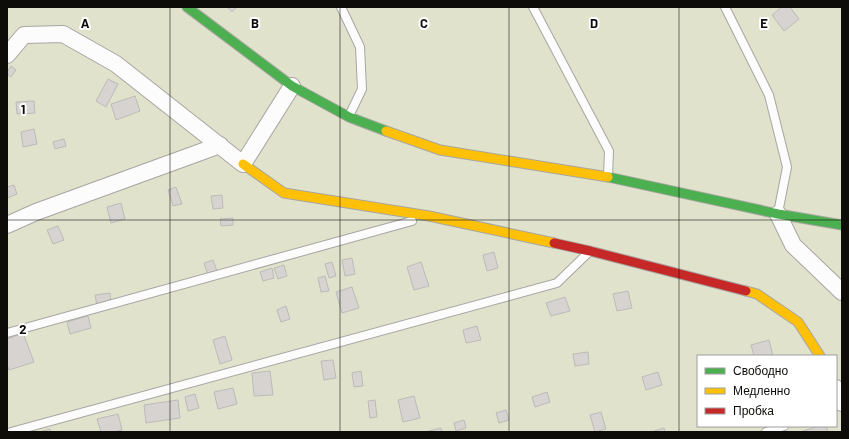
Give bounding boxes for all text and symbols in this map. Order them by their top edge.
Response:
text: A [81,15,90,31]
text: B [251,15,259,31]
text: C [420,15,428,31]
text: D [590,15,598,31]
text: E [760,15,768,31]
text: 1 [21,101,25,117]
text: 2 [19,321,27,337]
legend [697,355,837,427]
text: Свободно [733,363,788,378]
text: Медленно [733,383,790,398]
text: Пробка [733,403,774,418]

